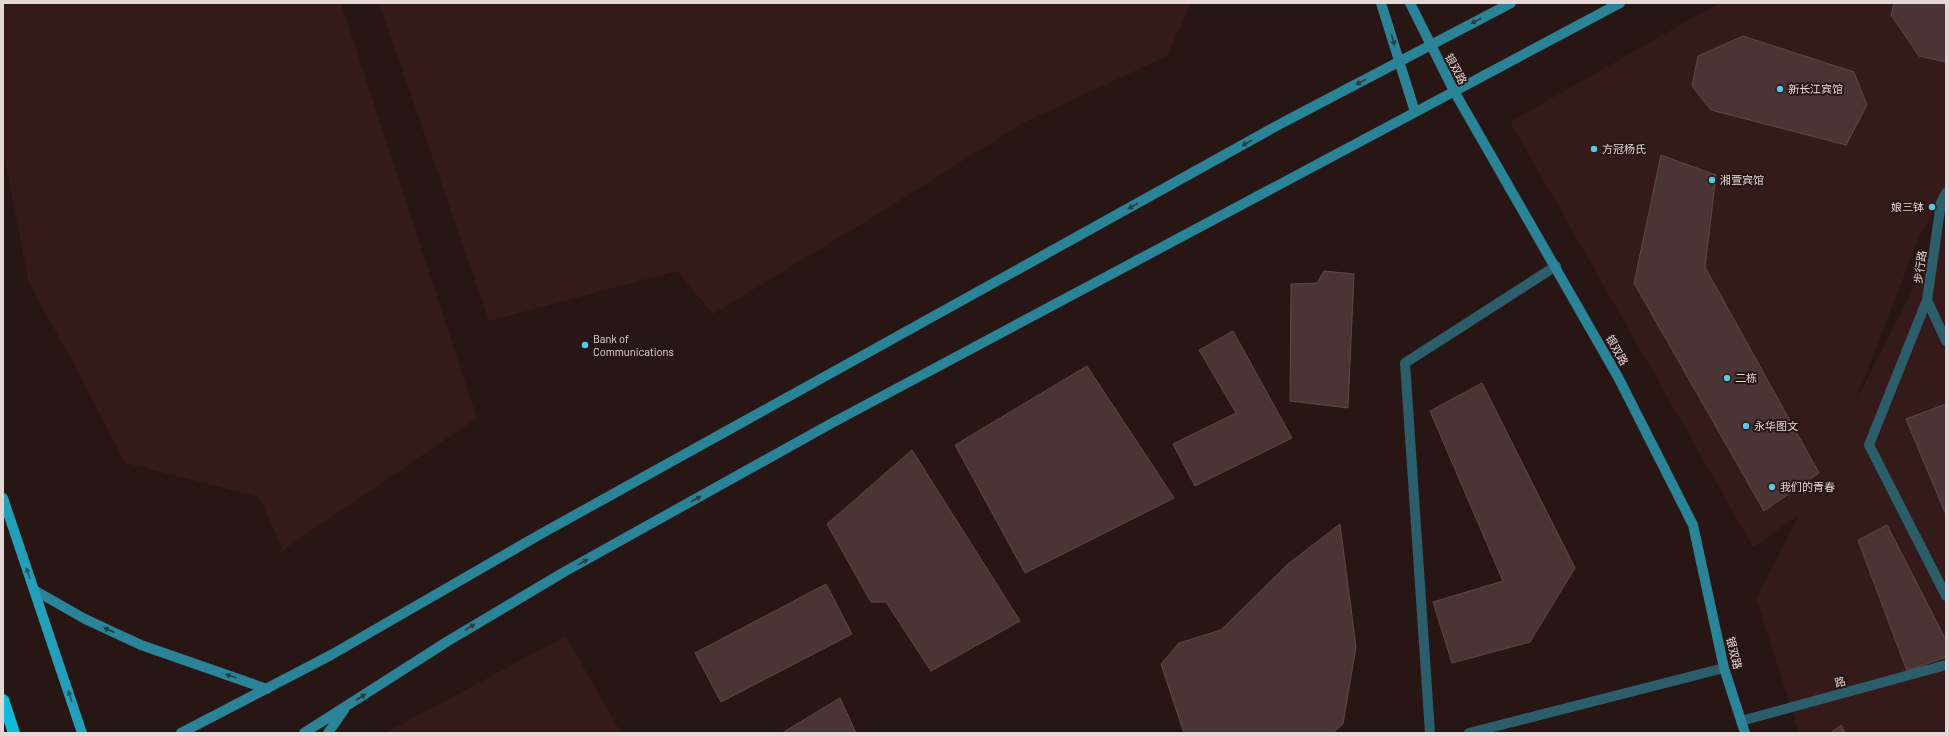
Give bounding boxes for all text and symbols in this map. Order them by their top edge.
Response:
one-way arrow [1471,18,1482,24]
one-way arrow [1390,35,1396,47]
street label: 银双路 [1443,51,1470,86]
one-way arrow [1356,78,1367,85]
place label: 新长江宾馆 [1788,82,1843,95]
marker: 新长江宾馆 [1775,84,1785,94]
one-way arrow [1241,140,1253,146]
place label: 方冠杨氏 [1602,142,1646,155]
marker: 方冠杨氏 [1589,144,1599,154]
place label: 湘萱宾馆 [1720,173,1764,186]
marker: 湘萱宾馆 [1707,175,1717,185]
place label: 娘三钵 [1891,200,1924,213]
one-way arrow [1127,202,1139,209]
marker: 娘三钵 [1927,202,1937,212]
street label: 步行路 [1911,250,1928,284]
place label: Bank of Communications [593,332,674,358]
street label: 银双路 [1604,332,1631,367]
marker: Bank of Communications [580,340,590,350]
place label: 二栋 [1735,371,1757,384]
marker: 二栋 [1722,373,1732,383]
place label: 永华图文 [1754,419,1798,432]
marker: 永华图文 [1741,421,1751,431]
place label: 我们的青春 [1780,480,1835,493]
marker: 我们的青春 [1767,482,1777,492]
one-way arrow [690,495,702,502]
one-way arrow [577,558,588,565]
one-way arrow [25,567,31,579]
one-way arrow [464,624,476,631]
one-way arrow [104,627,115,633]
street label: 银双路 [1724,635,1745,670]
one-way arrow [224,673,236,679]
street label: 路 [1833,674,1847,689]
one-way arrow [67,690,73,702]
one-way arrow [355,693,366,701]

